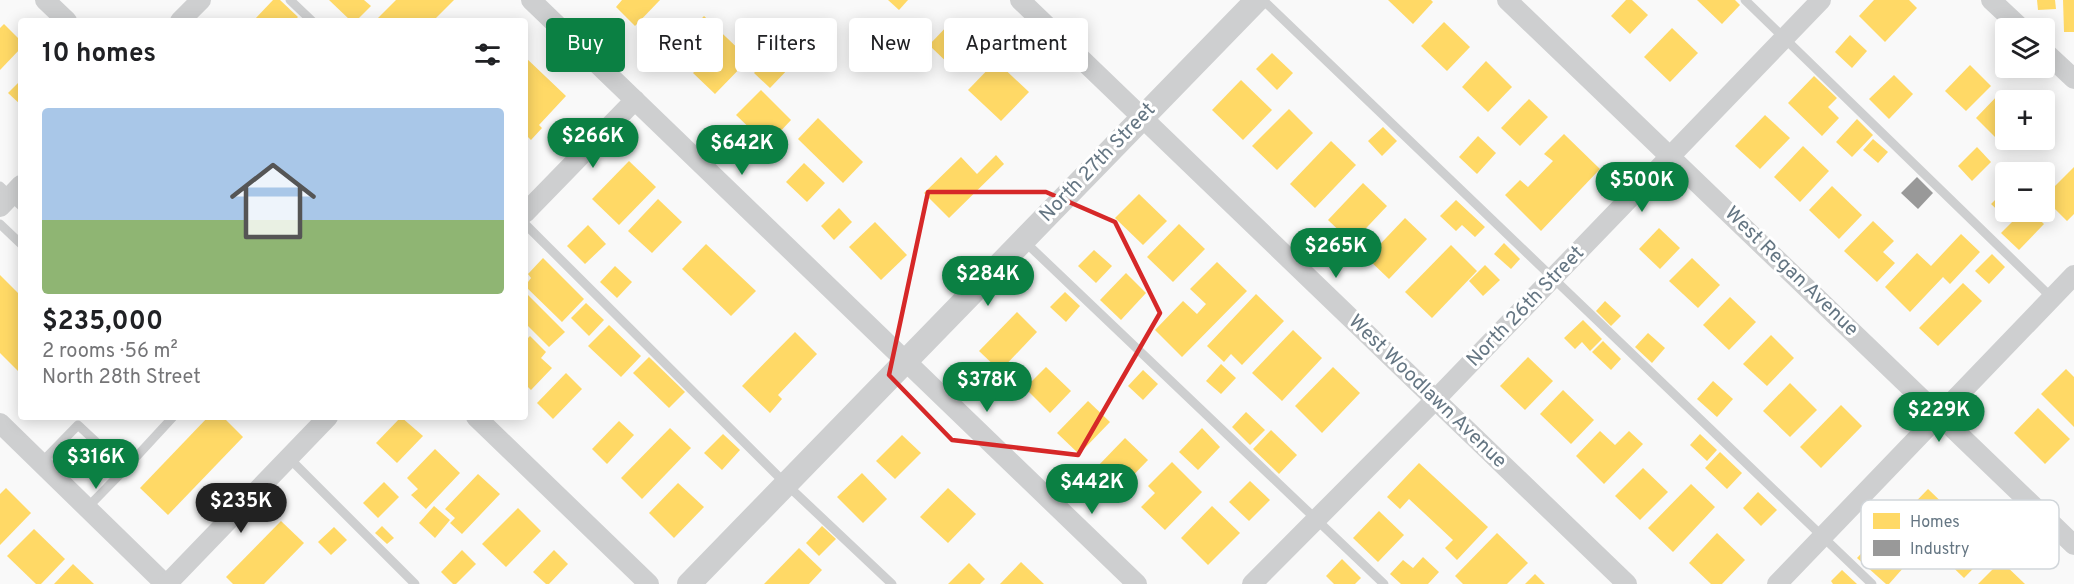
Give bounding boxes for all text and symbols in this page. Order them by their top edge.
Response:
chip: Buy [546,18,625,72]
chip: Rent [637,18,723,72]
chip: Filters [735,18,837,72]
chip: New [849,18,932,72]
chip: Apartment [944,18,1088,72]
map controls [1995,18,2055,222]
button: layers [1995,18,2055,78]
text: 10 homes [42,38,156,71]
icon: filters [471,38,504,71]
button: + [1995,90,2055,150]
street label: North 27th Street [1034,98,1162,228]
pin: $266K [551,118,635,169]
text: $266K [561,124,625,150]
pin: $642K [700,125,784,176]
text: $642K [710,131,774,157]
icon: home [219,147,327,255]
pin: $500K [1600,162,1684,213]
button: − [1995,162,2055,222]
text: $500K [1610,168,1674,194]
street label: West Regan Avenue [1718,201,1864,343]
pin: $265K [1294,228,1378,279]
text: $265K [1305,234,1367,260]
street label: North 26th Street [1461,241,1591,373]
pin: $284K [946,256,1030,307]
text: $284K [956,262,1020,288]
text: $235,000 [42,306,163,339]
street label: West Woodlawn Avenue [1342,310,1512,474]
text: 2 rooms · 56 m² [42,339,178,365]
pin: $378K [945,362,1029,413]
text: North 28th Street [42,365,201,391]
text: $378K [957,368,1017,394]
pin: $229K [1897,392,1981,443]
text: $229K [1908,398,1970,424]
pin: $316K [54,439,138,490]
text: $316K [67,445,125,471]
pin: $442K [1050,464,1134,515]
text: $442K [1060,470,1124,496]
pin: $235K [199,483,283,534]
text: $235K [210,489,272,515]
legend [1861,500,2059,569]
text: Homes [1910,513,1960,533]
text: Industry [1910,540,1969,560]

